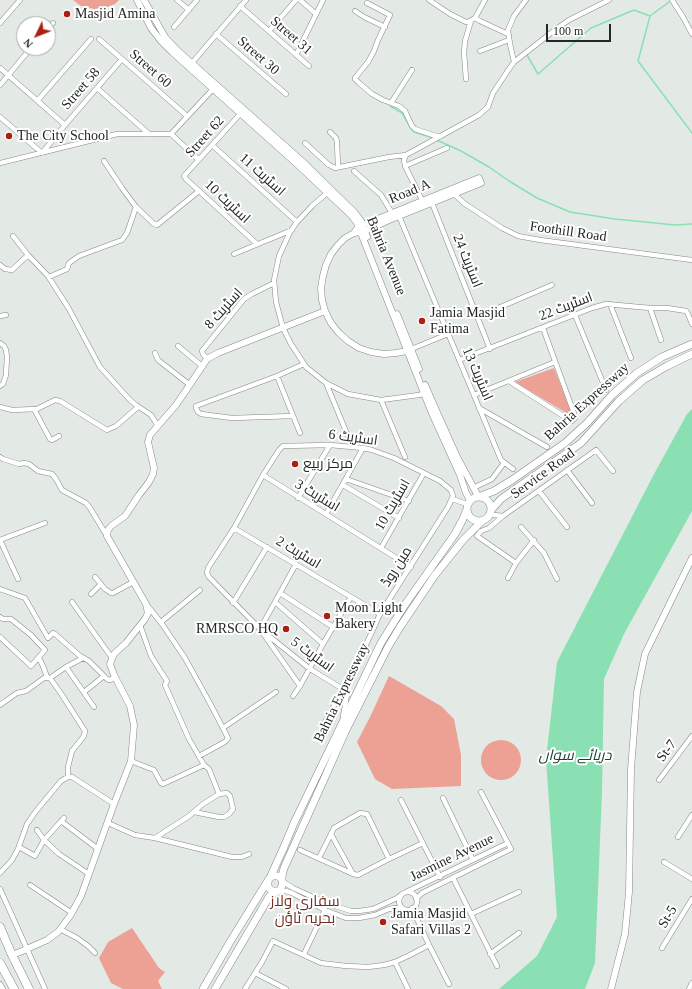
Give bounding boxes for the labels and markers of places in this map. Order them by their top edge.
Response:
place label: Masjid Amina [75,6,155,22]
marker: Masjid Amina [62,9,72,19]
place label: The City School [17,128,109,144]
marker: The City School [4,131,14,141]
place label: Jamia Masjid Fatima [430,305,505,338]
marker: Jamia Masjid Fatima [417,316,427,326]
place label: مرکز ربیع [303,456,353,472]
marker: مرکز ربیع [290,459,300,469]
place label: Moon Light Bakery [335,600,402,632]
marker: Moon Light Bakery [322,611,332,621]
place label: RMRSCO HQ [196,621,278,637]
marker: RMRSCO HQ [281,624,291,634]
place label: Jamia Masjid Safari Villas 2 [391,906,471,938]
marker: Jamia Masjid Safari Villas 2 [378,917,388,927]

